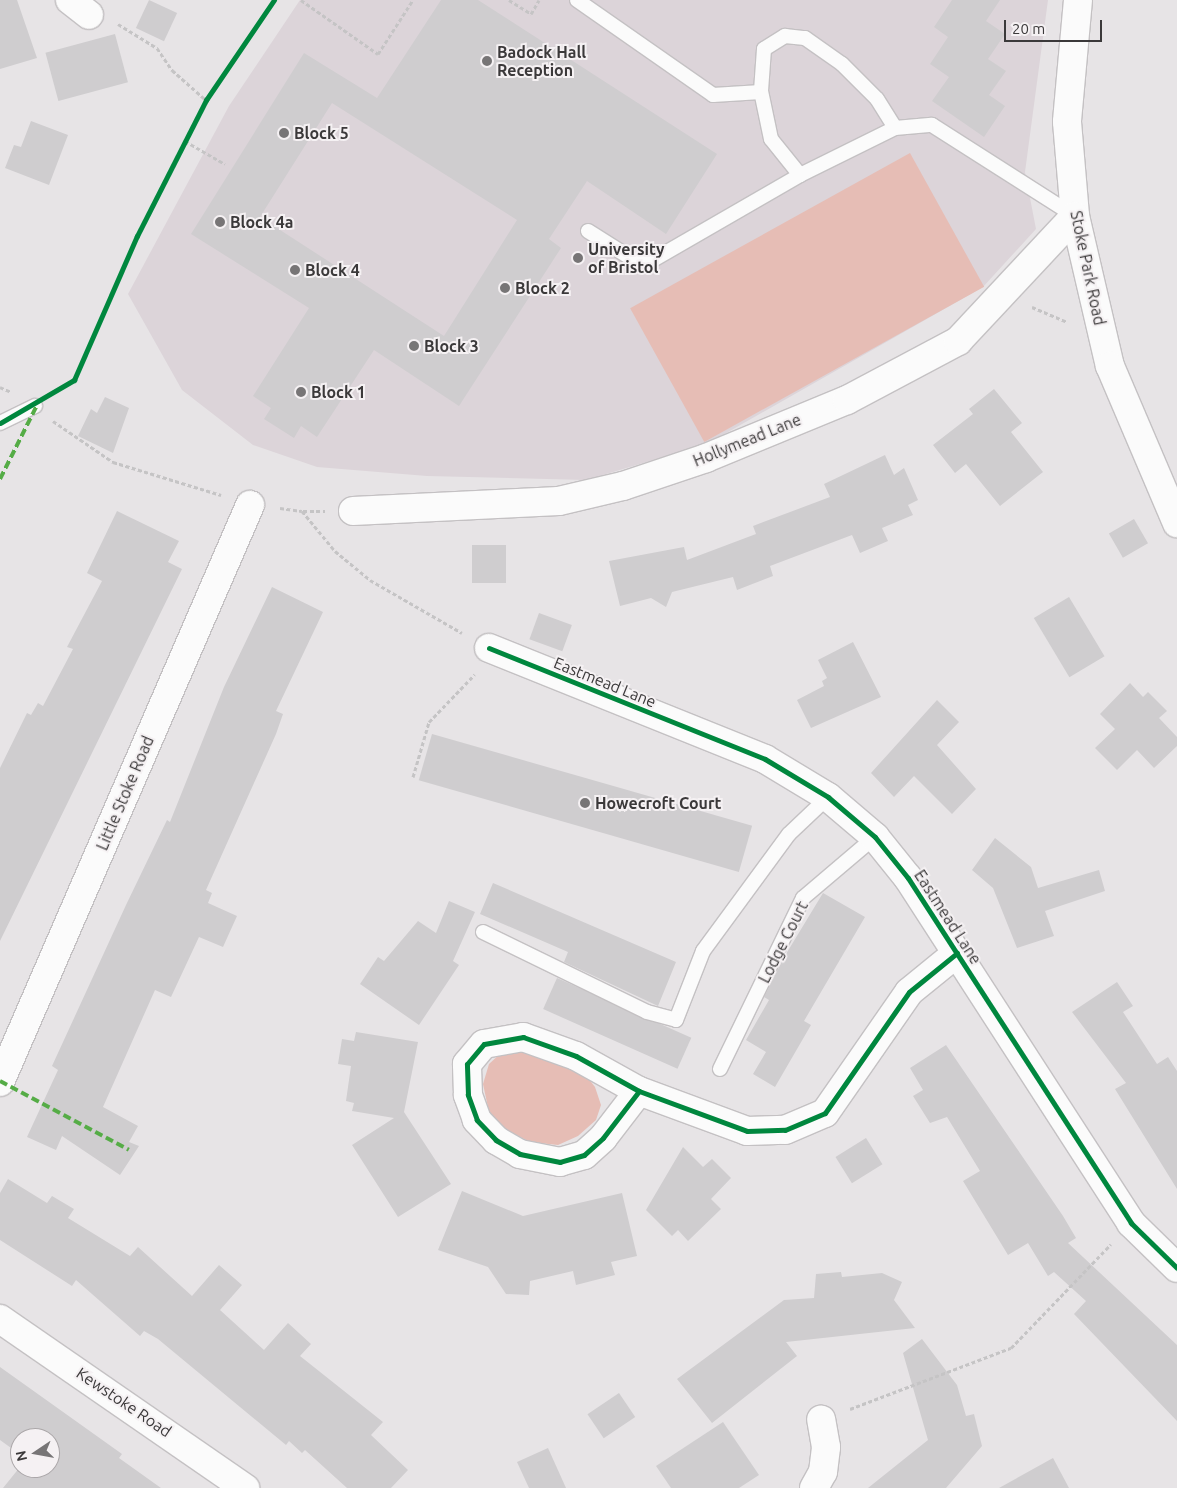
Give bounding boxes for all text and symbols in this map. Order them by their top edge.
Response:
scale bar [1007,10,1104,42]
text: 20 m [1012,20,1045,37]
place label: Badock Hall Reception [497,42,586,80]
marker: Badock Hall Reception [481,55,493,67]
place label: Block 5 [294,123,349,143]
marker: Block 5 [278,127,290,139]
street label: Stoke Park Road [1066,209,1110,327]
place label: Block 4a [230,212,293,232]
marker: Block 4a [214,216,226,228]
place label: University of Bristol [588,239,665,277]
marker: University of Bristol [572,252,584,264]
place label: Block 4 [305,260,360,280]
marker: Block 4 [289,264,301,276]
place label: Block 2 [515,278,570,298]
marker: Block 2 [499,282,511,294]
place label: Block 3 [424,336,479,356]
marker: Block 3 [408,340,420,352]
place label: Block 1 [311,382,366,402]
marker: Block 1 [295,386,307,398]
street label: Hollymead Lane [690,410,804,470]
street label: Eastmead Lane [551,653,659,711]
street label: Little Stoke Road [92,733,158,853]
place label: Howecroft Court [595,793,721,813]
marker: Howecroft Court [579,797,591,809]
street label: Eastmead Lane [910,866,986,968]
street label: Lodge Court [754,898,812,986]
street label: Kewstoke Road [73,1363,175,1441]
north arrow [10,1428,60,1478]
text: N [12,1449,30,1463]

